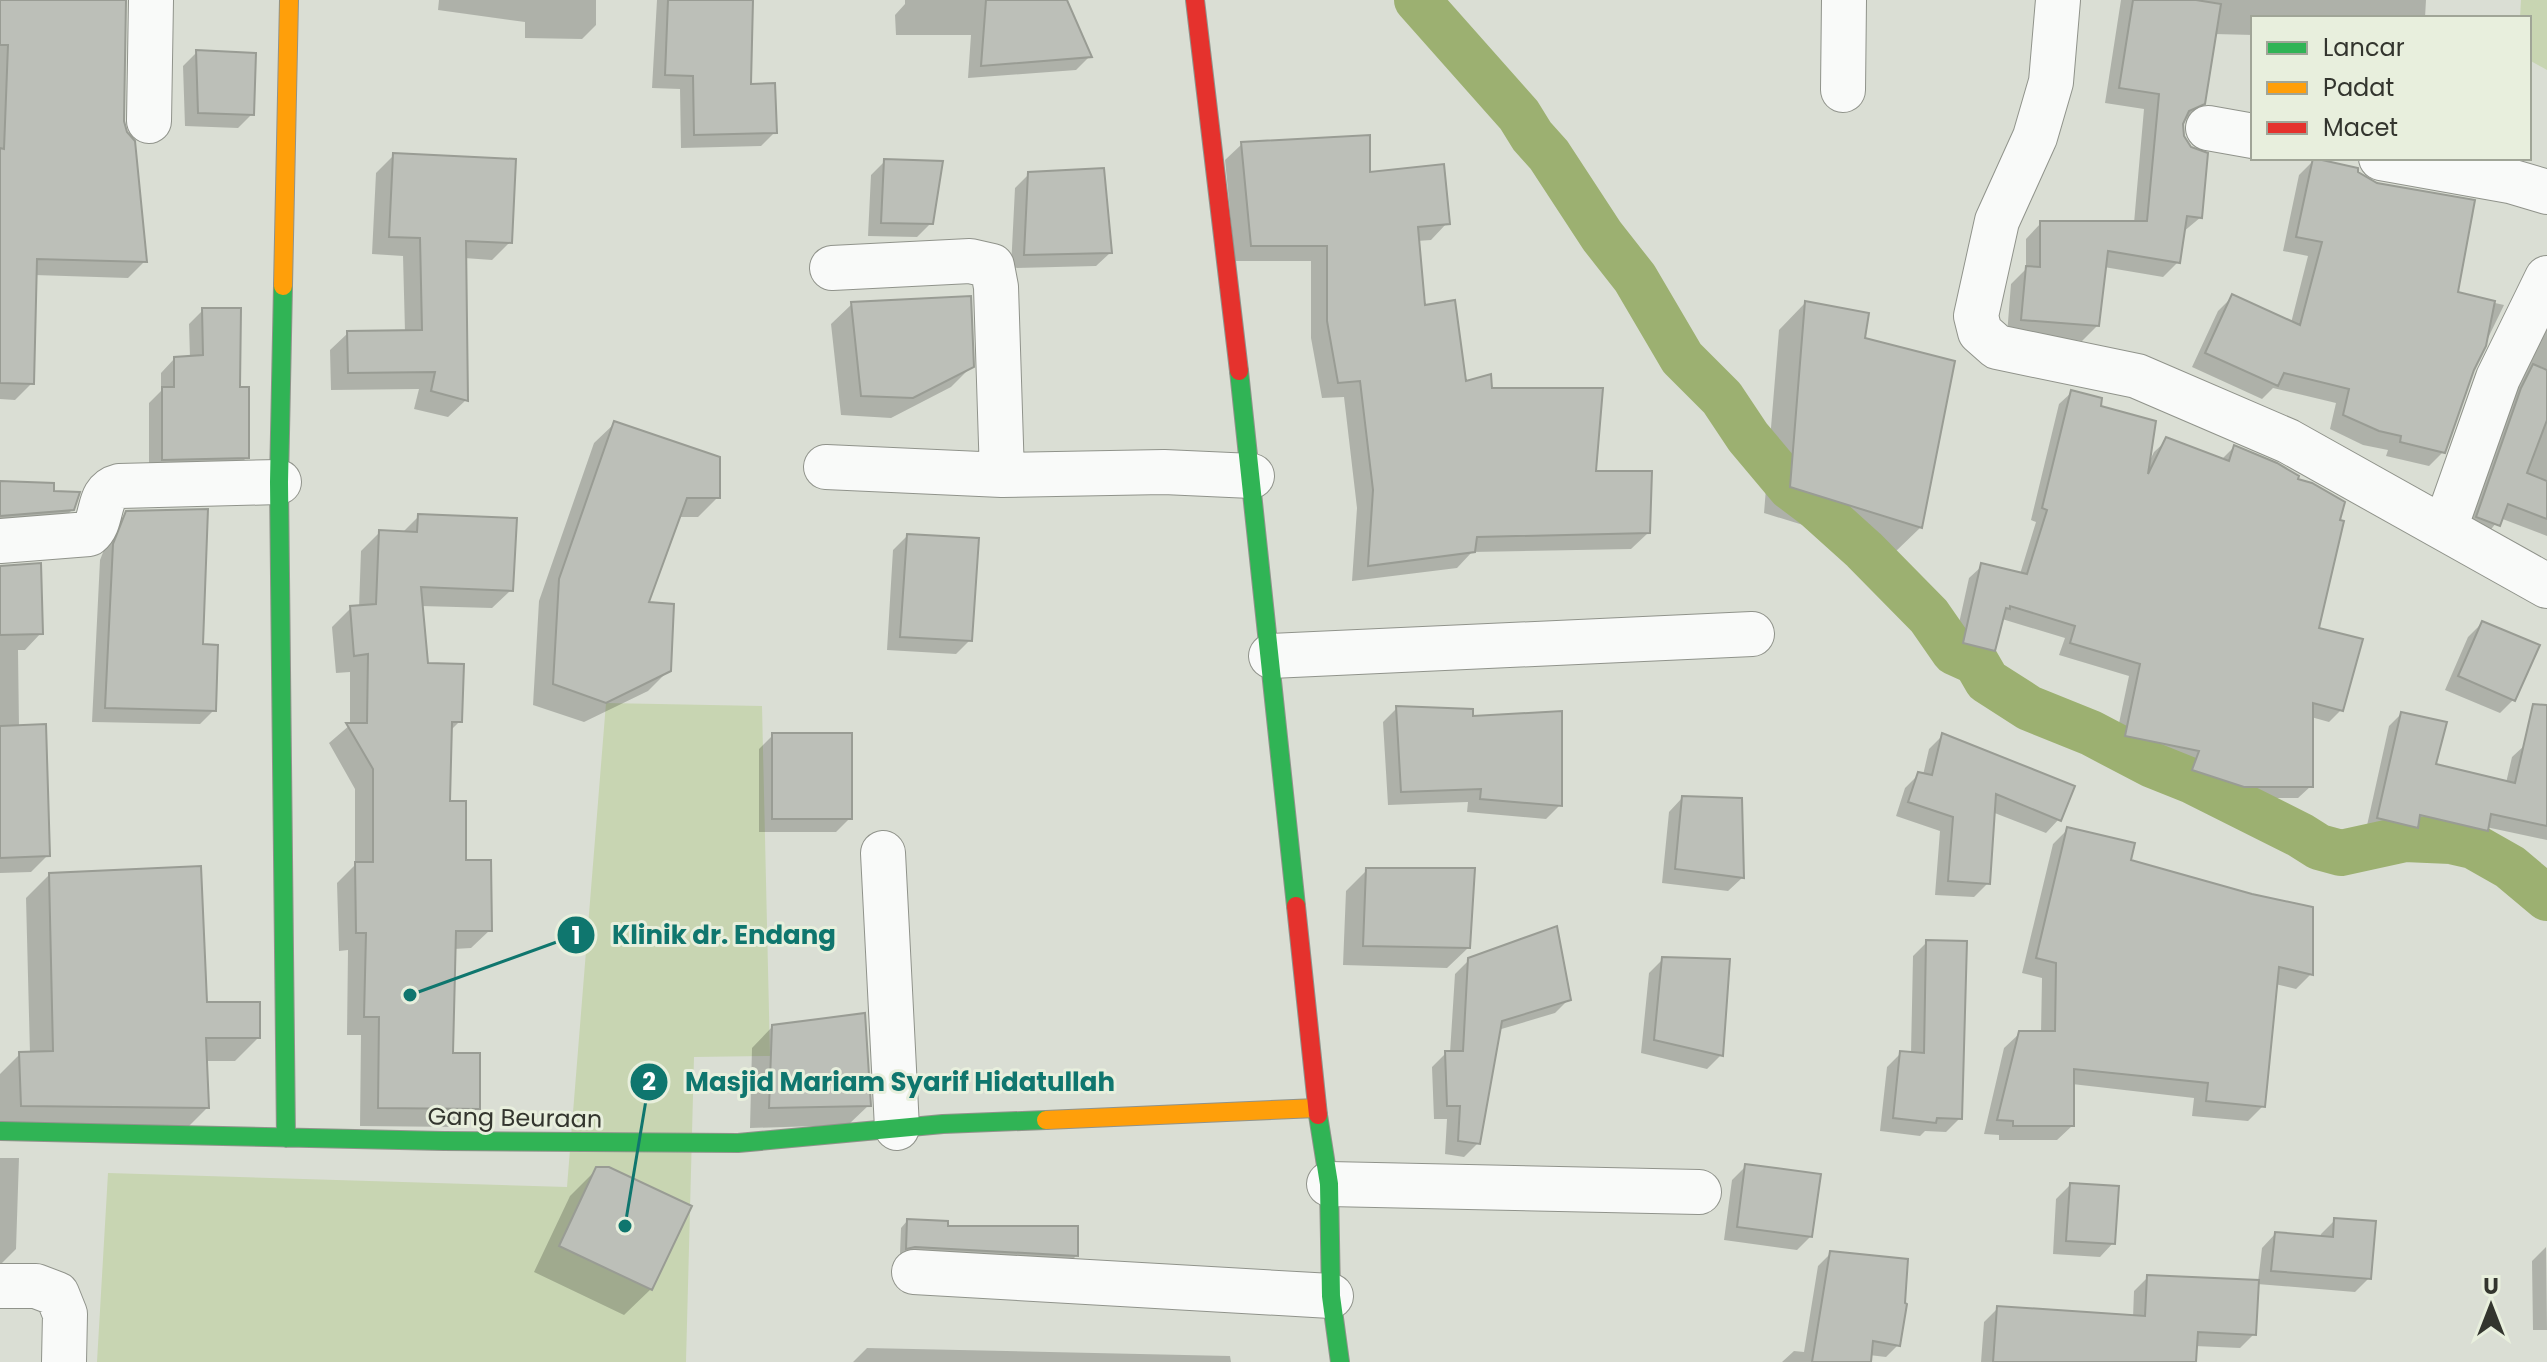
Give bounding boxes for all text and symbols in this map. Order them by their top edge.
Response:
legend [2251,16,2531,160]
text: Lancar [2323,31,2405,64]
text: Padat [2323,71,2394,104]
text: Macet [2323,111,2398,144]
callout: Klinik dr. Endang [556,910,852,960]
text: Klinik dr. Endang [612,917,836,953]
text: 1 [571,919,581,952]
callout: Masjid Mariam Syarif Hidatullah [629,1057,1131,1107]
text: Masjid Mariam Syarif Hidatullah [685,1064,1115,1100]
text: 2 [642,1065,656,1098]
street label: Gang Beuraan [427,1099,603,1136]
north arrow [2451,1266,2531,1346]
text: U [2483,1271,2499,1302]

